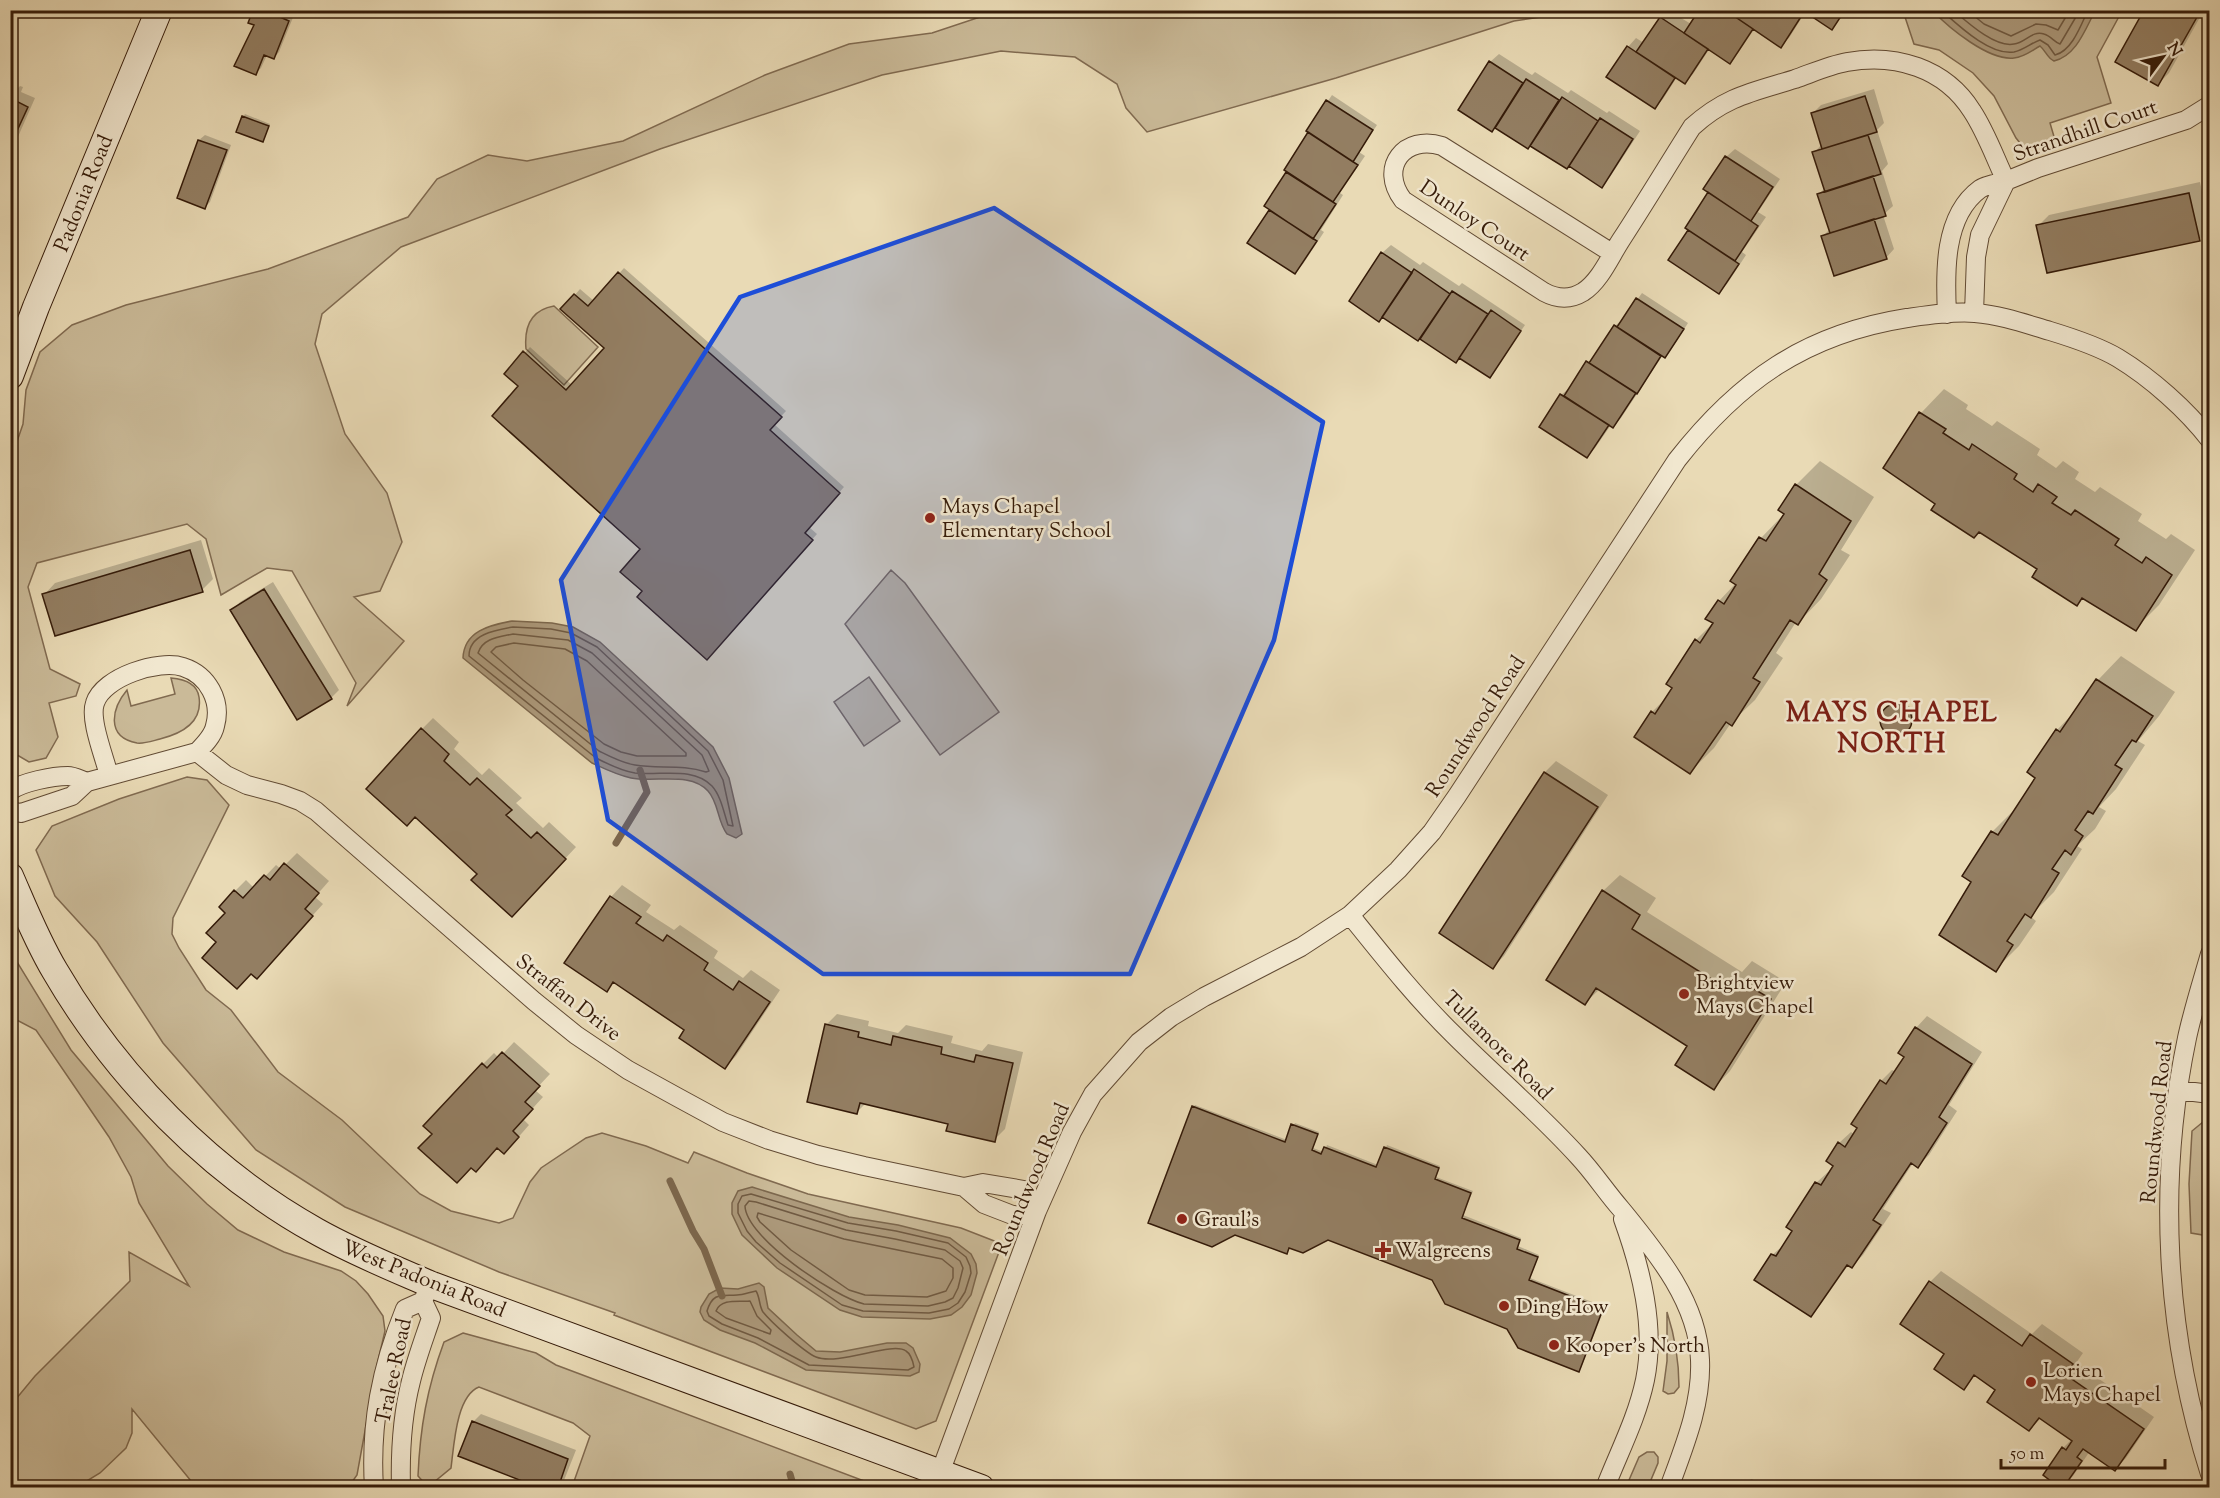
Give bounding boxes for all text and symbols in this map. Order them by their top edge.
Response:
north arrow [2133,27,2193,87]
text: N [2160,39,2187,62]
street label: Strandhill Court [2009,93,2162,171]
street label: Padonia Road [48,131,122,257]
street label: Dunloy Court [1413,174,1535,270]
place label: Mays Chapel Elementary School [942,493,1112,547]
marker: Mays Chapel Elementary School [923,511,937,525]
street label: Roundwood Road [1420,650,1534,804]
district label: MAYS CHAPEL NORTH [1786,695,1998,765]
street label: Straffan Drive [508,948,627,1050]
place label: Brightview Mays Chapel [1696,969,1814,1023]
street label: Tullamore Road [1435,985,1558,1108]
marker: Brightview Mays Chapel [1677,987,1691,1001]
street label: Roundwood Road [2135,1039,2181,1205]
street label: Roundwood Road [987,1099,1079,1261]
place label: Graul's [1194,1206,1259,1236]
marker: Graul's [1175,1212,1189,1226]
street label: West Padonia Road [337,1233,510,1327]
place label: Walgreens [1395,1237,1491,1267]
marker: Walgreens [1376,1243,1390,1257]
place label: Ding How [1516,1293,1609,1323]
marker: Ding How [1497,1299,1511,1313]
street label: Tralee Road [369,1316,421,1427]
place label: Kooper's North [1566,1332,1705,1362]
marker: Kooper's North [1547,1338,1561,1352]
place label: Lorien Mays Chapel [2043,1357,2161,1411]
marker: Lorien Mays Chapel [2024,1375,2038,1389]
scale bar [2001,1432,2164,1470]
text: 50 m [2009,1442,2045,1468]

